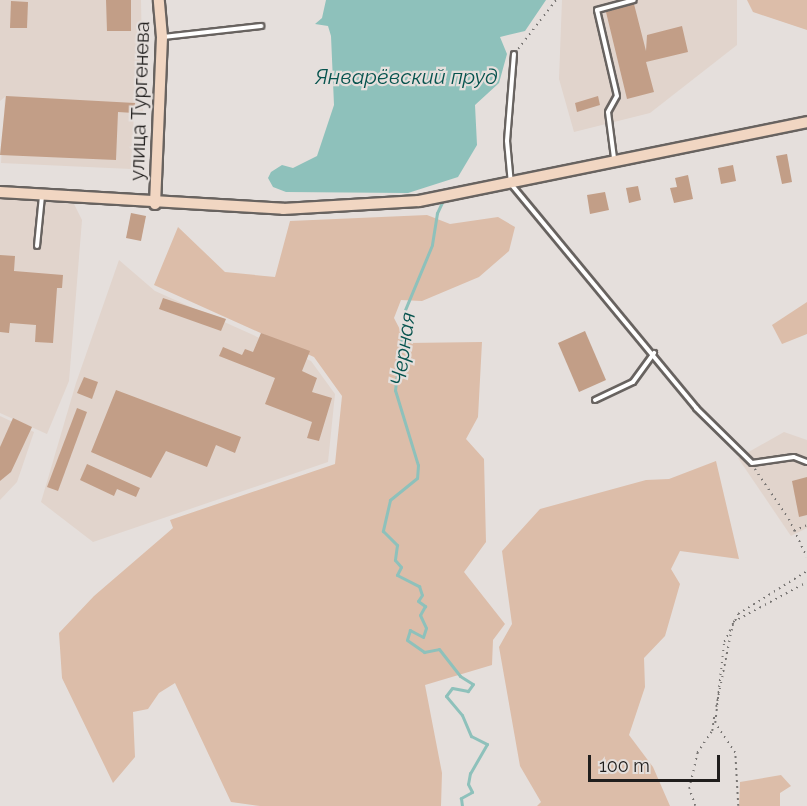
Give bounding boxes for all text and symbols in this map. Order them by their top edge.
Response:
street label: улица Тургенева [125,20,155,182]
water label: Январёвский пруд [314,64,498,90]
water label: Черная [385,311,421,387]
scale bar [591,743,723,781]
text: 100 m [599,755,650,776]

